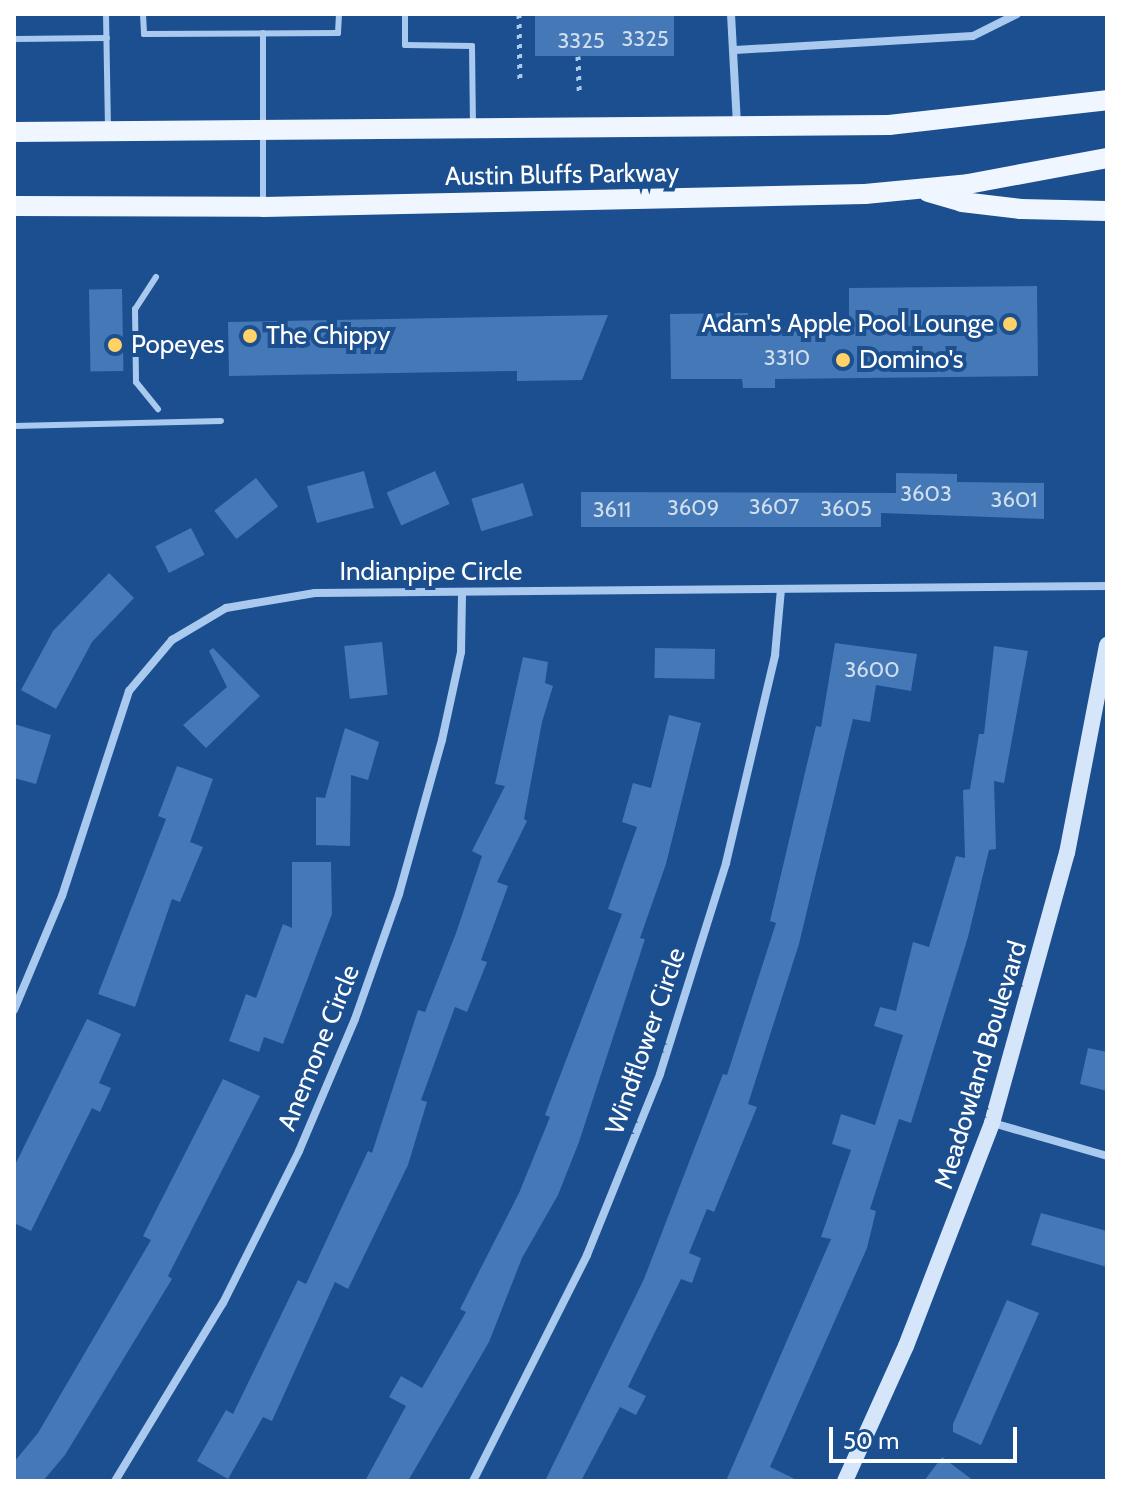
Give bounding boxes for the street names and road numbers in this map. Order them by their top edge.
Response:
street label: Austin Bluffs Parkway [445,157,679,193]
street label: Indianpipe Circle [340,556,522,588]
street label: Meadowland Boulevard [928,937,1034,1193]
street label: Windflower Circle [599,944,693,1138]
street label: Anemone Circle [272,961,366,1135]

